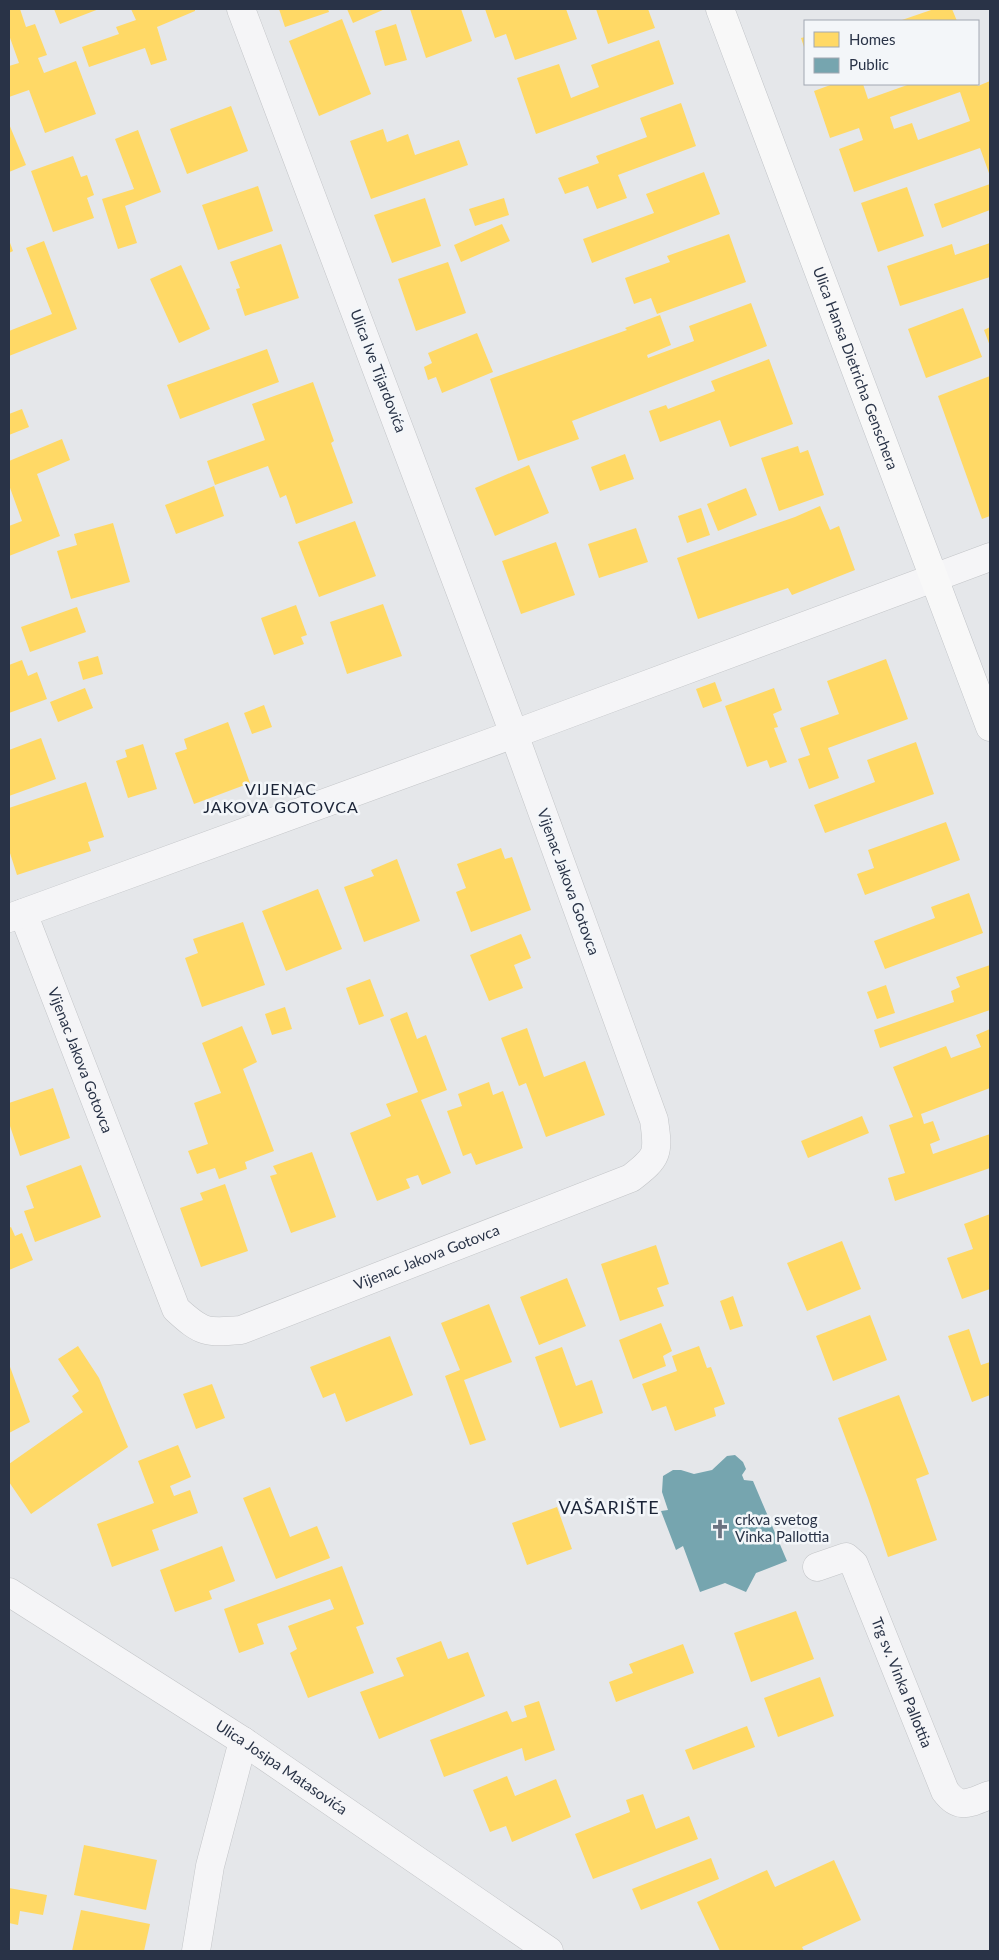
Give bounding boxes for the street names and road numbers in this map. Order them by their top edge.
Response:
street label: Ulica Hansa Dietricha Genschera [810,264,902,472]
street label: Ulica Ive Tijardovića [347,306,411,435]
street label: Vijenac Jakova Gotovca [534,806,604,957]
street label: Vijenac Jakova Gotovca [45,985,117,1135]
street label: Vijenac Jakova Gotovca [351,1220,502,1293]
street label: Trg sv. Vinka Pallottia [868,1614,937,1750]
street label: Ulica Josipa Matasovića [213,1716,351,1818]

